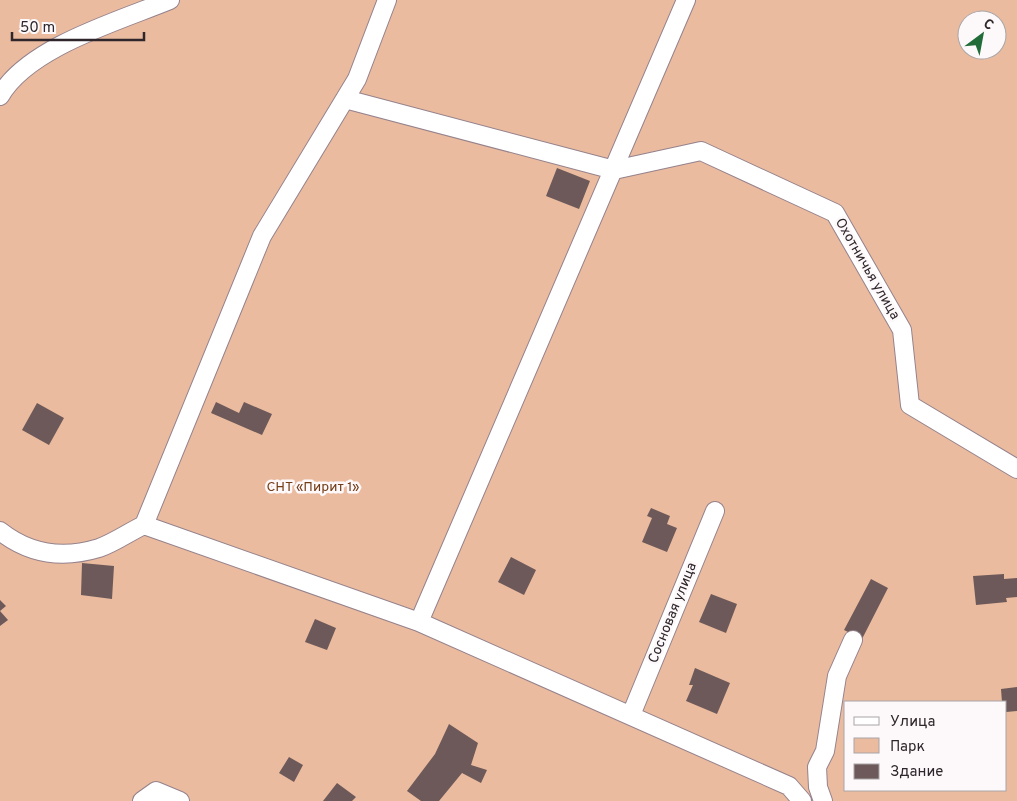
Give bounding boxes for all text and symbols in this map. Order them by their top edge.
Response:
scale bar [12,10,145,42]
north arrow [957,10,1007,60]
text: С [980,16,996,35]
text: 50 m [20,19,55,38]
street label: Охотничья улица [831,215,903,323]
park label: СНТ «Пирит 1» [266,479,360,496]
street label: Сосновая улица [645,560,701,666]
legend [844,701,1007,791]
text: Улица [890,713,935,732]
text: Парк [890,738,925,757]
text: Здание [890,763,943,782]

